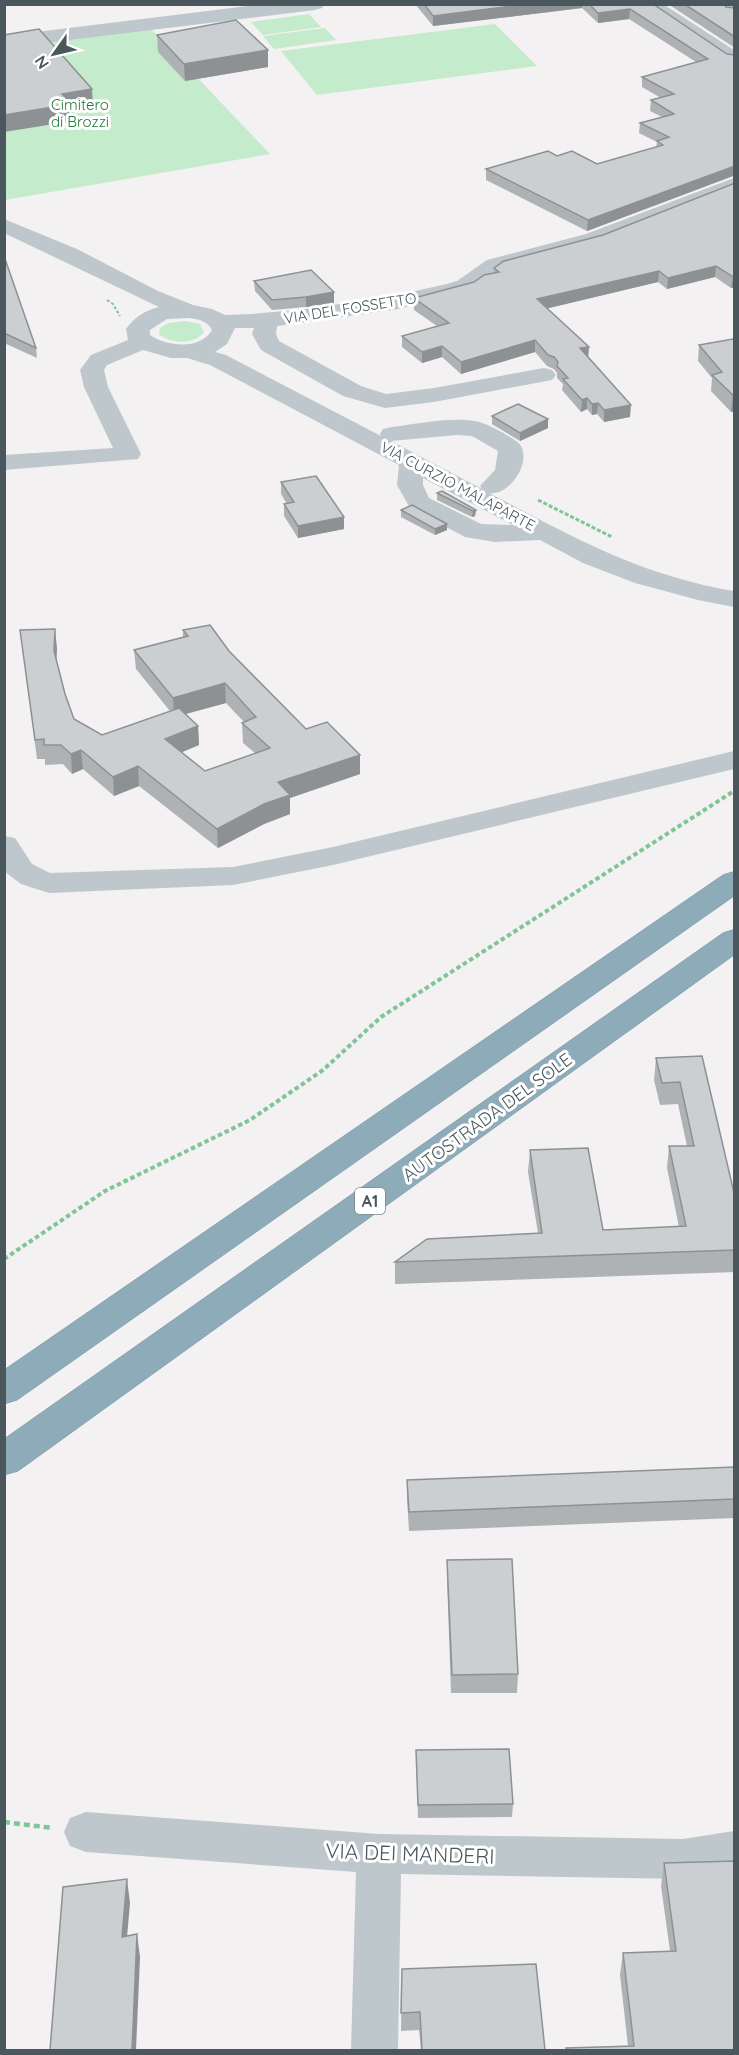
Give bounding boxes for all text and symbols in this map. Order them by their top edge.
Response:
north arrow [24,24,84,84]
text: N [30,52,53,73]
park label: Cimitero di Brozzi [51,95,109,131]
street label: VIA DEL FOSSETTO [282,288,418,328]
street label: VIA CURZIO MALAPARTE [377,437,539,535]
street label: AUTOSTRADA DEL SOLE [398,1048,576,1186]
road number: A1 [355,1188,385,1214]
street label: VIA DEI MANDERI [325,1837,495,1869]

